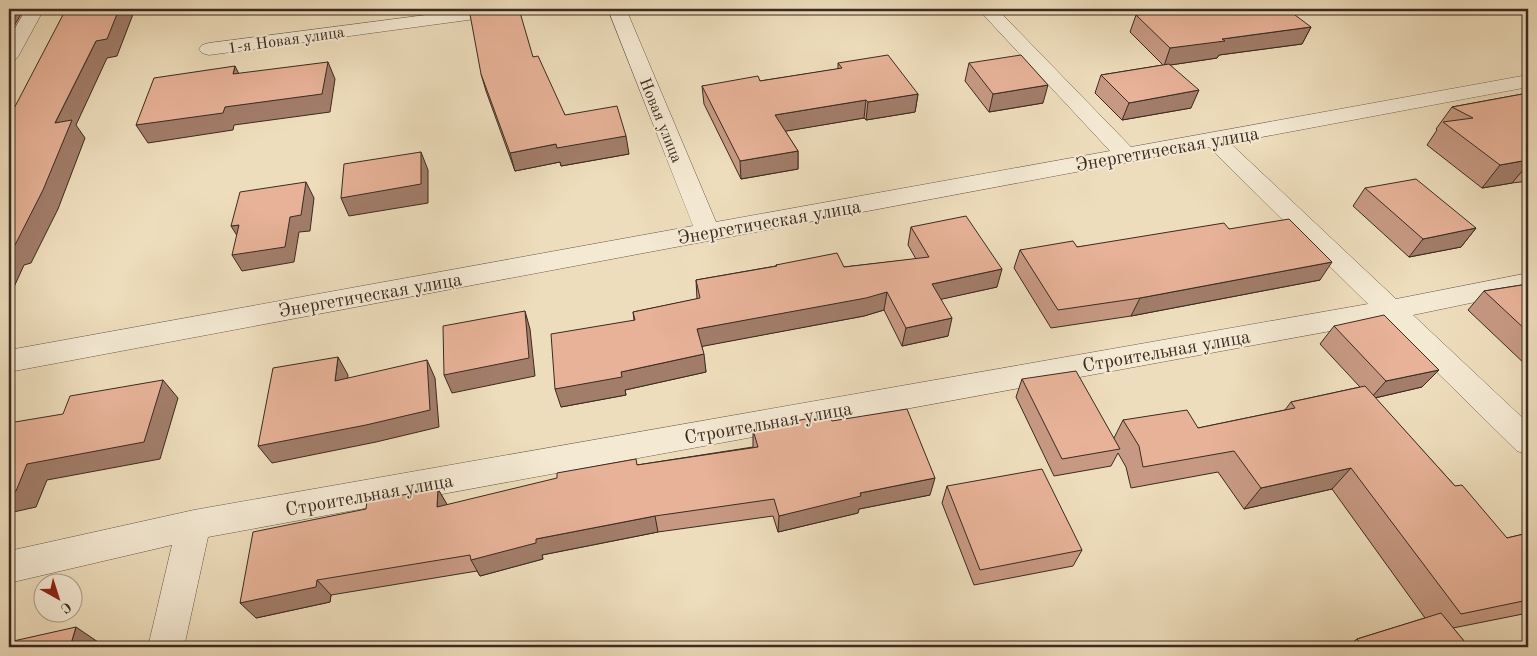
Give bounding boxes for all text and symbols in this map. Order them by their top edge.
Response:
street label: 1-я Новая улица [227,25,346,57]
street label: Новая улица [636,76,684,165]
street label: Энергетическая улица [1074,125,1261,176]
street label: Энергетическая улица [676,198,863,249]
street label: Энергетическая улица [277,271,464,322]
street label: Строительная улица [1081,328,1252,377]
street label: Строительная улица [683,400,854,449]
street label: Строительная улица [284,472,455,521]
north arrow [32,574,82,624]
text: С [58,599,74,616]

